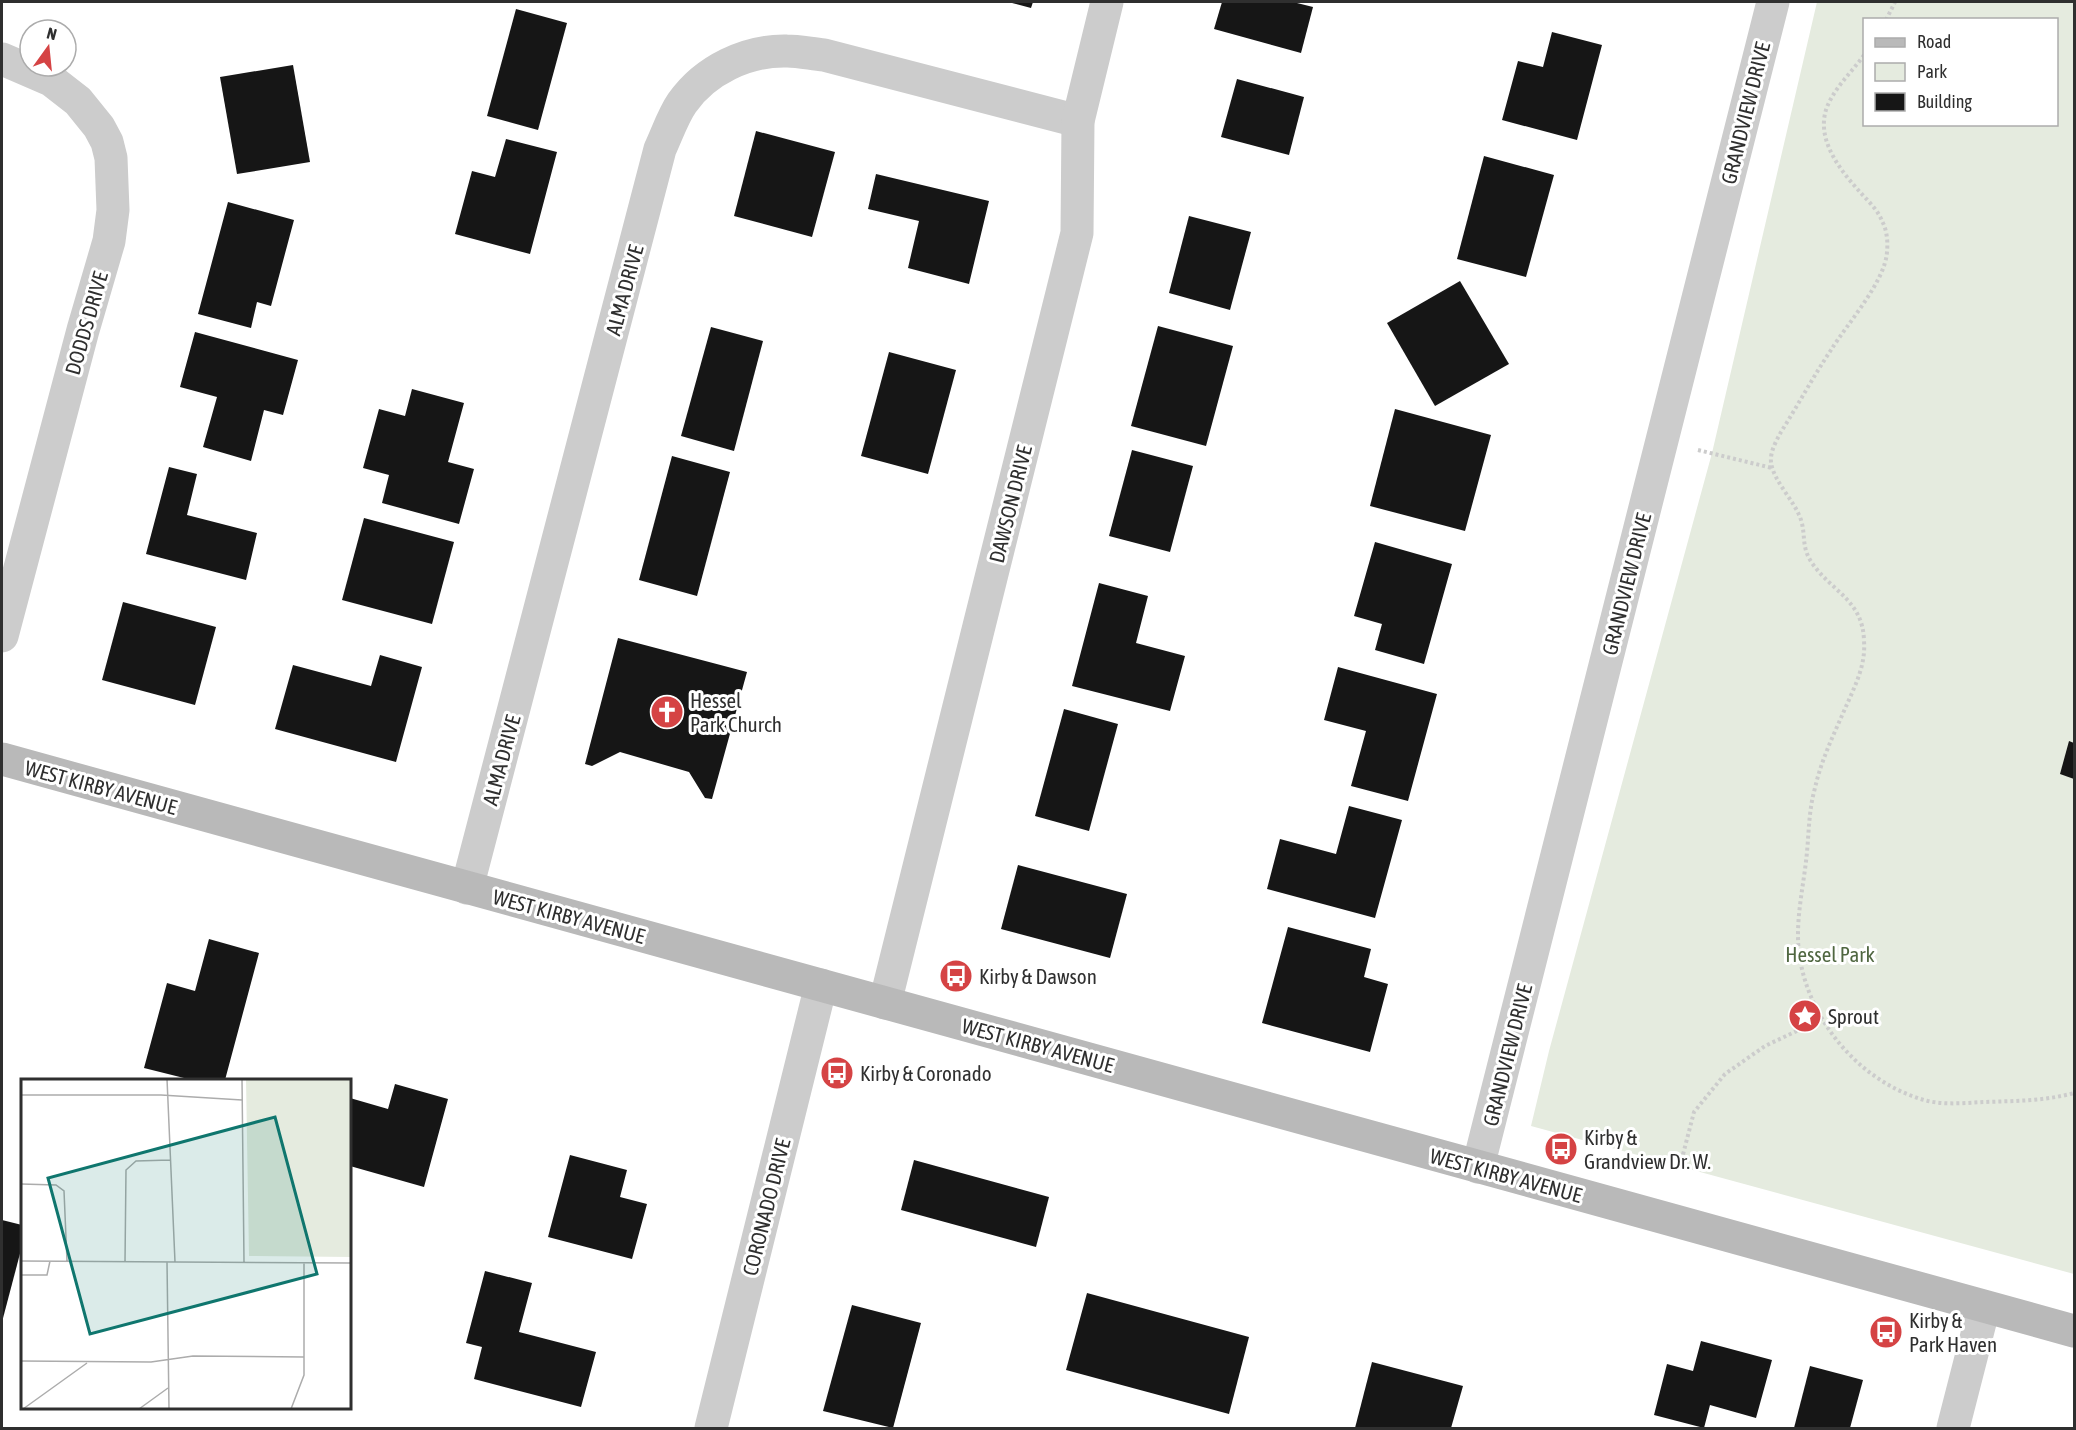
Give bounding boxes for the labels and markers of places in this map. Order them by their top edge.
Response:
place label: Hessel Park Church [690,688,782,736]
church icon: Hessel Park Church [649,694,685,730]
bus stop icon: Kirby & Dawson [938,958,974,994]
place label: Kirby & Dawson [979,964,1097,988]
place icon: Sprout [1787,998,1823,1034]
place label: Sprout [1828,1004,1879,1028]
bus stop icon: Kirby & Coronado [819,1055,855,1091]
place label: Kirby & Coronado [860,1061,992,1085]
place label: Kirby & Grandview Dr. W. [1584,1125,1711,1173]
bus stop icon: Kirby & Grandview Dr. W. [1543,1131,1579,1167]
place label: Kirby & Park Haven [1909,1308,1997,1356]
bus stop icon: Kirby & Park Haven [1868,1314,1904,1350]

